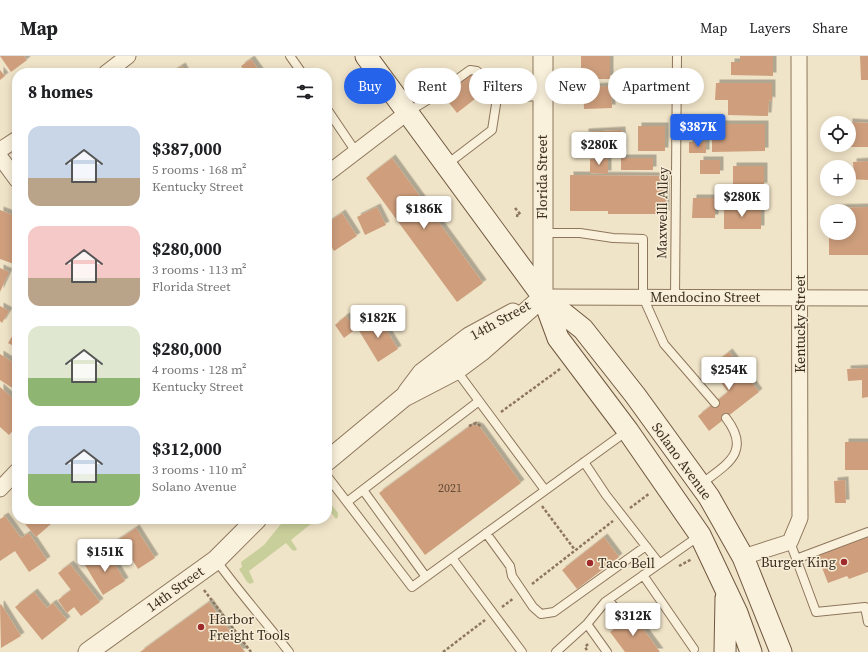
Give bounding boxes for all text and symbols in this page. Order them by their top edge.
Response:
text: Map [20,15,58,41]
text: Map [700,18,727,38]
text: Layers [749,18,791,38]
text: Share [813,18,848,38]
chip: Buy [344,68,396,104]
chip: Rent [404,68,461,104]
chip: Filters [469,68,537,104]
chip: New [545,68,600,104]
chip: Apartment [608,68,704,104]
text: 8 homes [28,80,93,104]
icon: filters [294,81,316,103]
pin: $387K [670,114,726,148]
map controls [820,116,856,240]
button: locate [820,116,856,152]
text: $387K [679,118,717,135]
pin: $280K [571,132,627,166]
street label: Florida Street [532,134,552,219]
text: $280K [580,136,618,153]
text: $387,000 [152,137,222,161]
icon: home [60,142,108,190]
button: + [820,160,856,196]
text: 5 rooms · 168 m² [152,161,247,178]
street label: Maxwelll Alley [651,166,673,259]
text: Kentucky Street [152,178,243,195]
pin: $280K [714,184,770,218]
text: $280K [723,188,761,205]
pin: $186K [396,196,452,230]
text: $186K [405,200,443,217]
button: − [820,204,856,240]
text: $280,000 [152,237,222,261]
icon: home [60,242,108,290]
text: 3 rooms · 113 m² [152,261,247,278]
street label: Kentucky Street [790,274,810,373]
text: Florida Street [152,278,230,295]
street label: Mendocino Street [650,287,761,307]
street label: 14th Street [466,295,534,345]
pin: $182K [350,305,406,339]
text: $182K [359,309,397,326]
text: $280,000 [152,337,222,361]
icon: home [60,342,108,390]
pin: $254K [701,357,757,391]
text: 4 rooms · 128 m² [152,361,247,378]
text: $254K [710,361,748,378]
text: Kentucky Street [152,378,243,395]
street label: Solano Avenue [647,418,717,504]
text: $312,000 [152,437,222,461]
icon: home [60,442,108,490]
text: 3 rooms · 110 m² [152,461,247,478]
text: Solano Avenue [152,478,237,495]
house number: 2021 [438,480,462,496]
pin: $151K [77,539,133,573]
text: $151K [86,543,124,560]
place label: Burger King [761,552,836,572]
place label: Taco Bell [598,553,655,573]
marker: Burger King [839,557,849,567]
marker: Taco Bell [585,558,595,568]
street label: 14th Street [142,561,208,617]
pin: $312K [605,603,661,637]
text: $312K [614,607,652,624]
place label: Harbor Freight Tools [209,609,290,645]
marker: Harbor Freight Tools [196,622,206,632]

